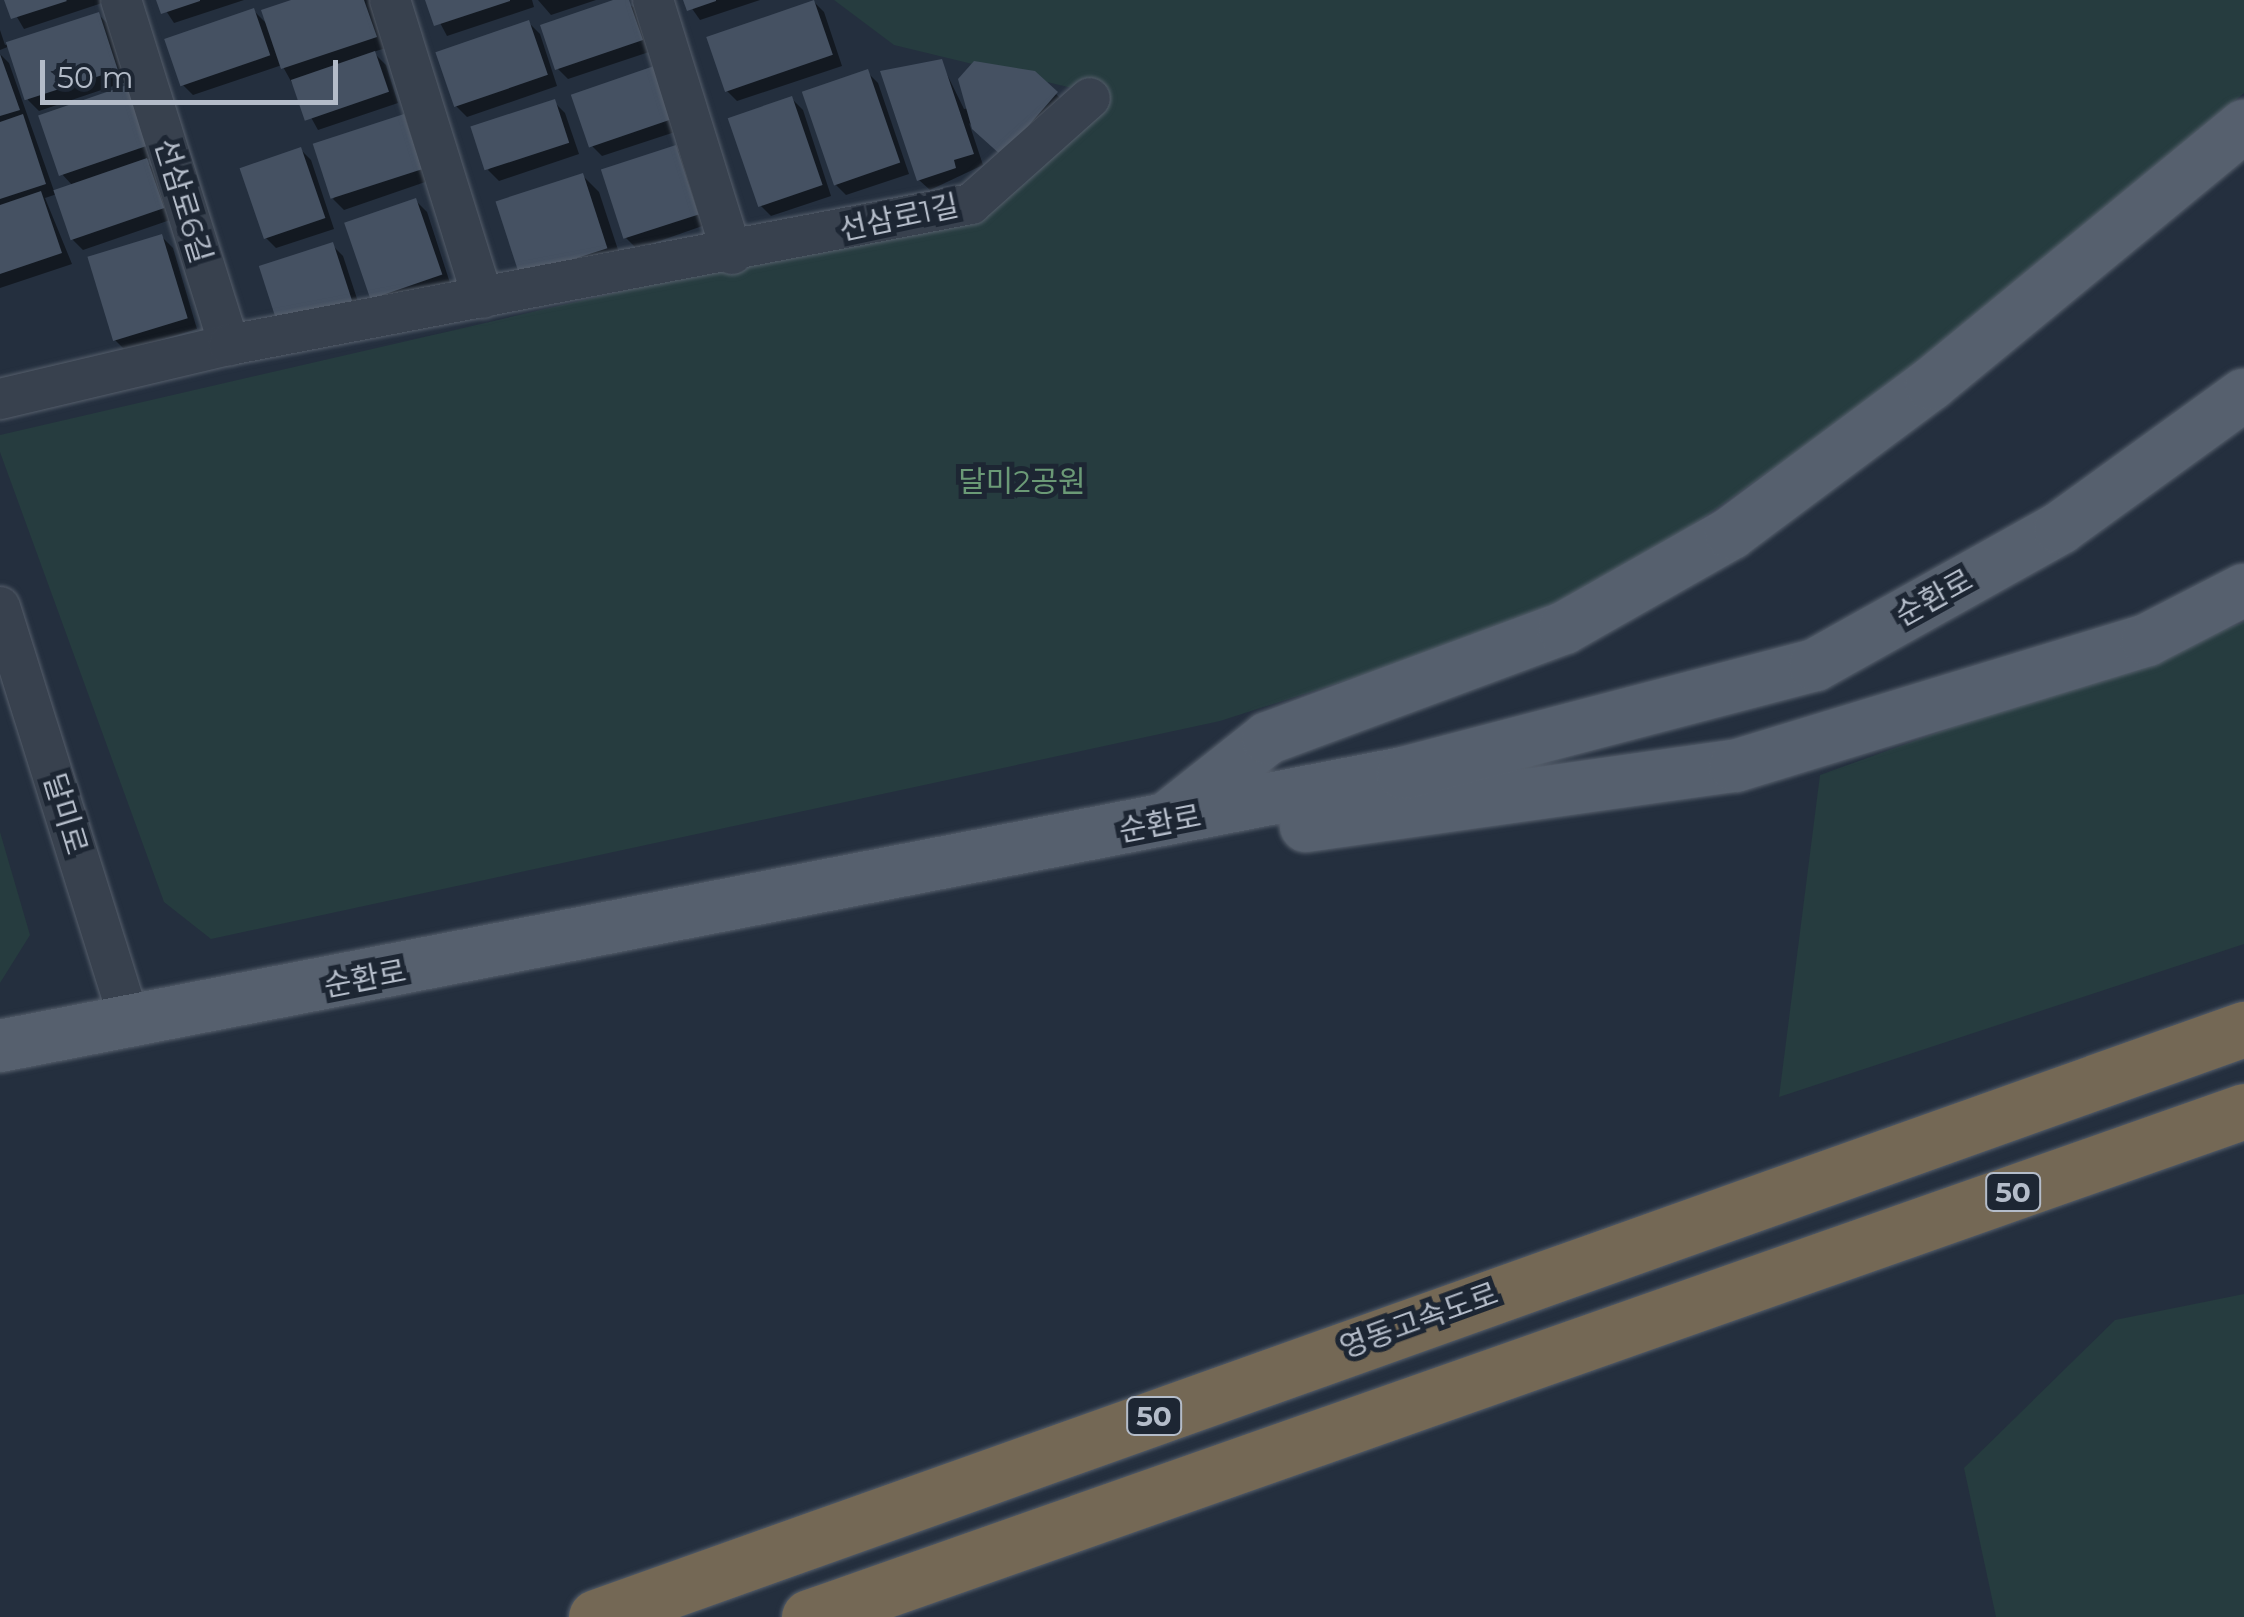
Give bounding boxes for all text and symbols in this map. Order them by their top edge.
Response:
scale bar [45,40,342,102]
text: 50 m [57,59,134,96]
street label: 선삼로6길 [147,134,219,268]
street label: 선삼로1길 [836,188,962,248]
park label: 달미2공원 [958,464,1086,500]
street label: 순환로 [1889,562,1979,634]
street label: 달미로 [36,769,94,859]
street label: 순환로 [1116,798,1204,850]
street label: 순환로 [321,953,409,1005]
road number: 50 [1983,1169,2043,1215]
street label: 영동고속도로 [1335,1276,1503,1366]
road number: 50 [1124,1393,1184,1439]

